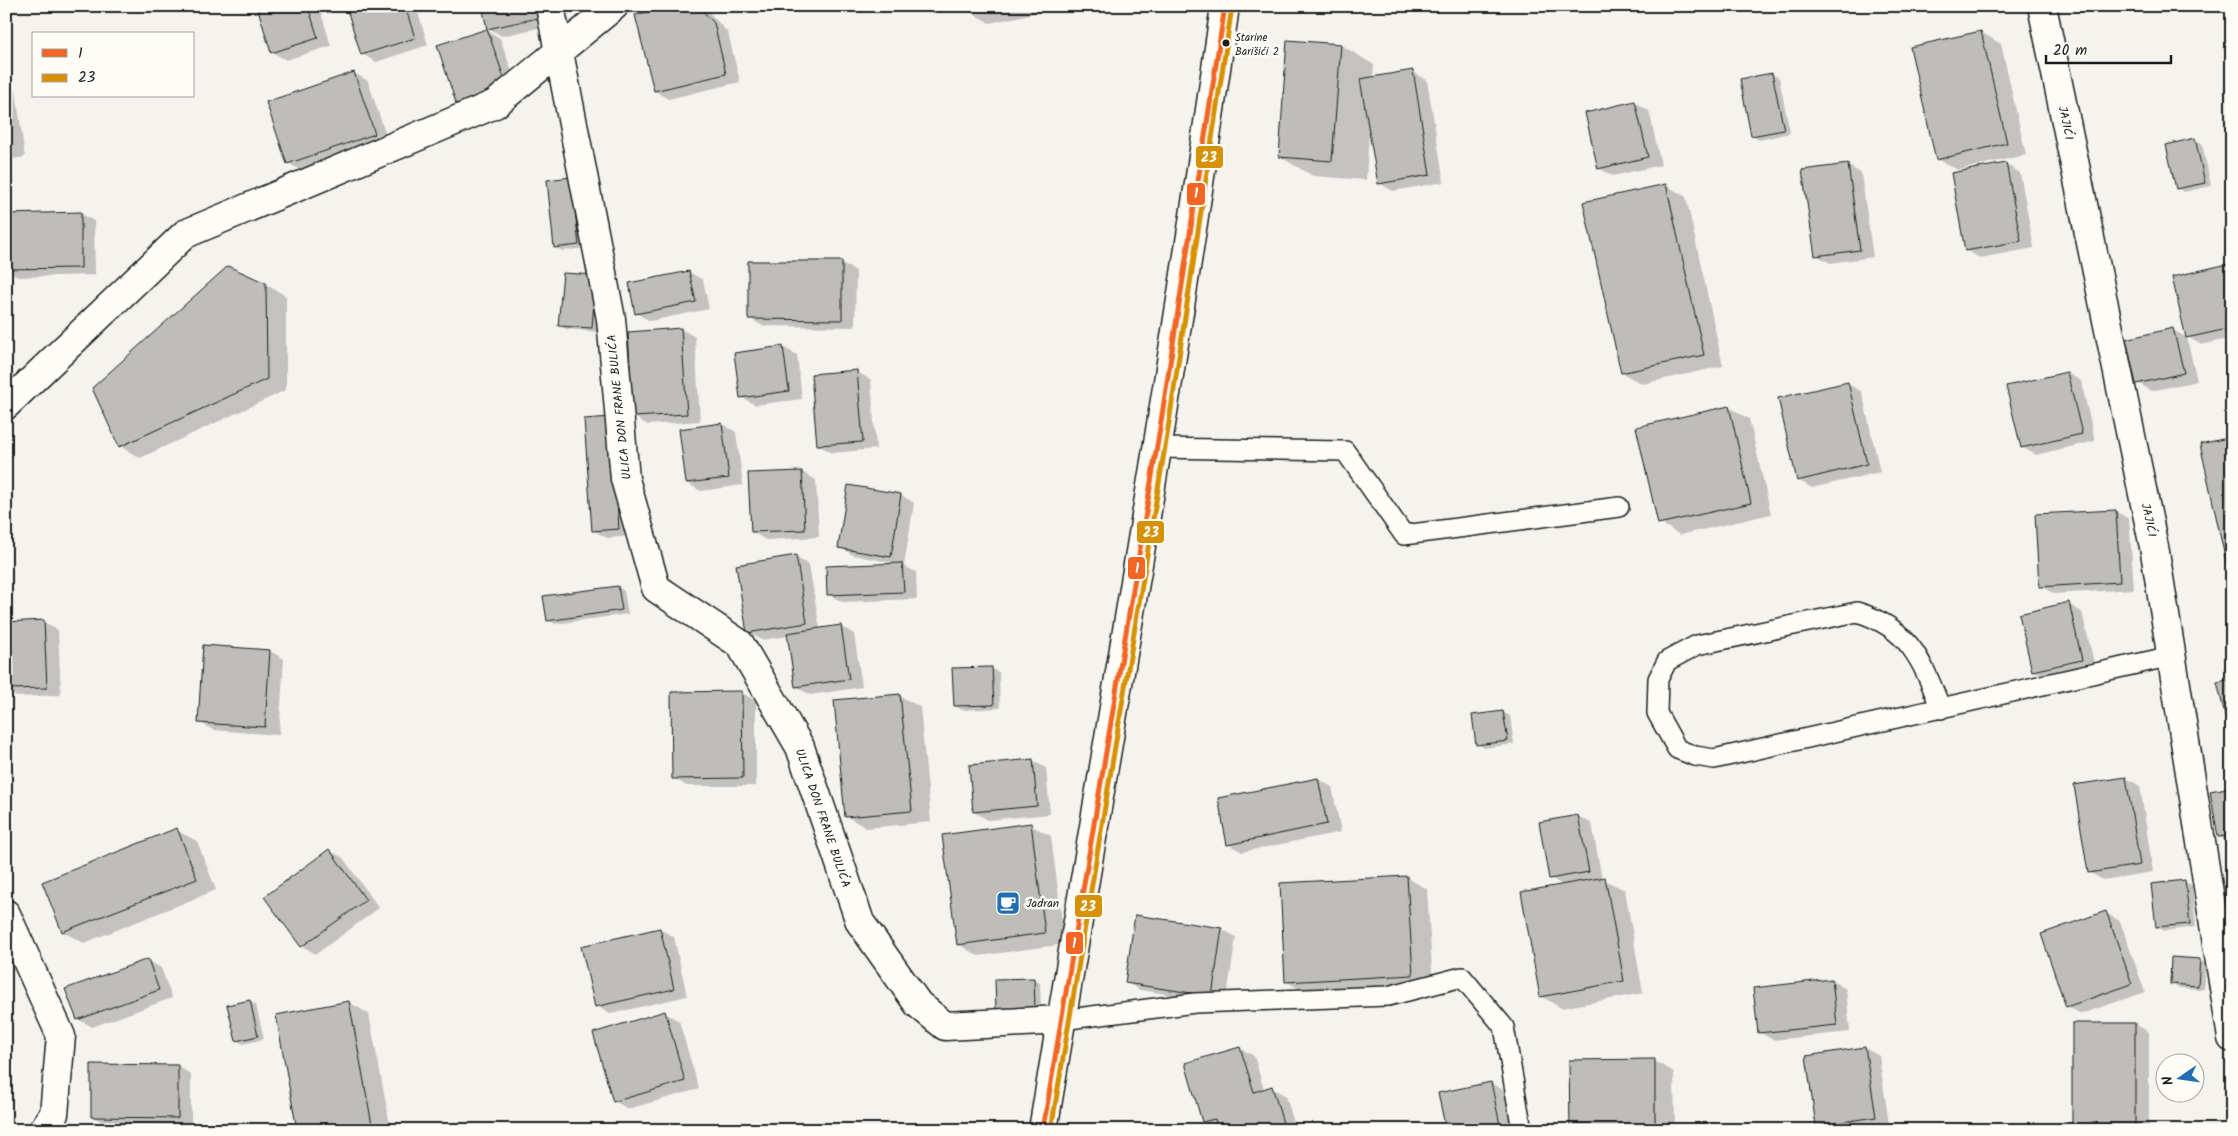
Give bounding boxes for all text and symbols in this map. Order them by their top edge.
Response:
place label: Starine Barišići 2 [1235,29,1279,61]
legend [32,32,195,98]
scale bar [2046,32,2170,64]
marker: Starine Barišići 2 [1221,38,1231,48]
text: 20 m [2053,39,2087,63]
text: 1 [78,42,83,66]
text: 23 [78,66,96,90]
street label: JAJIĆI [2053,104,2078,142]
line badge: 23 [1195,145,1224,169]
text: 23 [1201,147,1217,169]
line badge: 1 [1186,182,1206,206]
text: 1 [1194,183,1199,205]
street label: ULICA DON FRANE BULIĆA [602,333,637,481]
street label: JAJIĆI [2136,501,2161,539]
line badge: 23 [1136,520,1165,544]
text: 23 [1143,522,1159,544]
line badge: 1 [1127,556,1146,580]
text: 1 [1135,558,1140,580]
street label: ULICA DON FRANE BULIĆA [790,746,855,890]
cafe icon: Jadran [995,890,1021,916]
place label: Jadran [1026,894,1059,913]
line badge: 23 [1074,894,1103,918]
text: 23 [1080,896,1096,918]
line badge: 1 [1065,931,1084,955]
text: 1 [1072,933,1077,955]
north arrow [2156,1054,2206,1104]
text: N [2157,1074,2180,1087]

